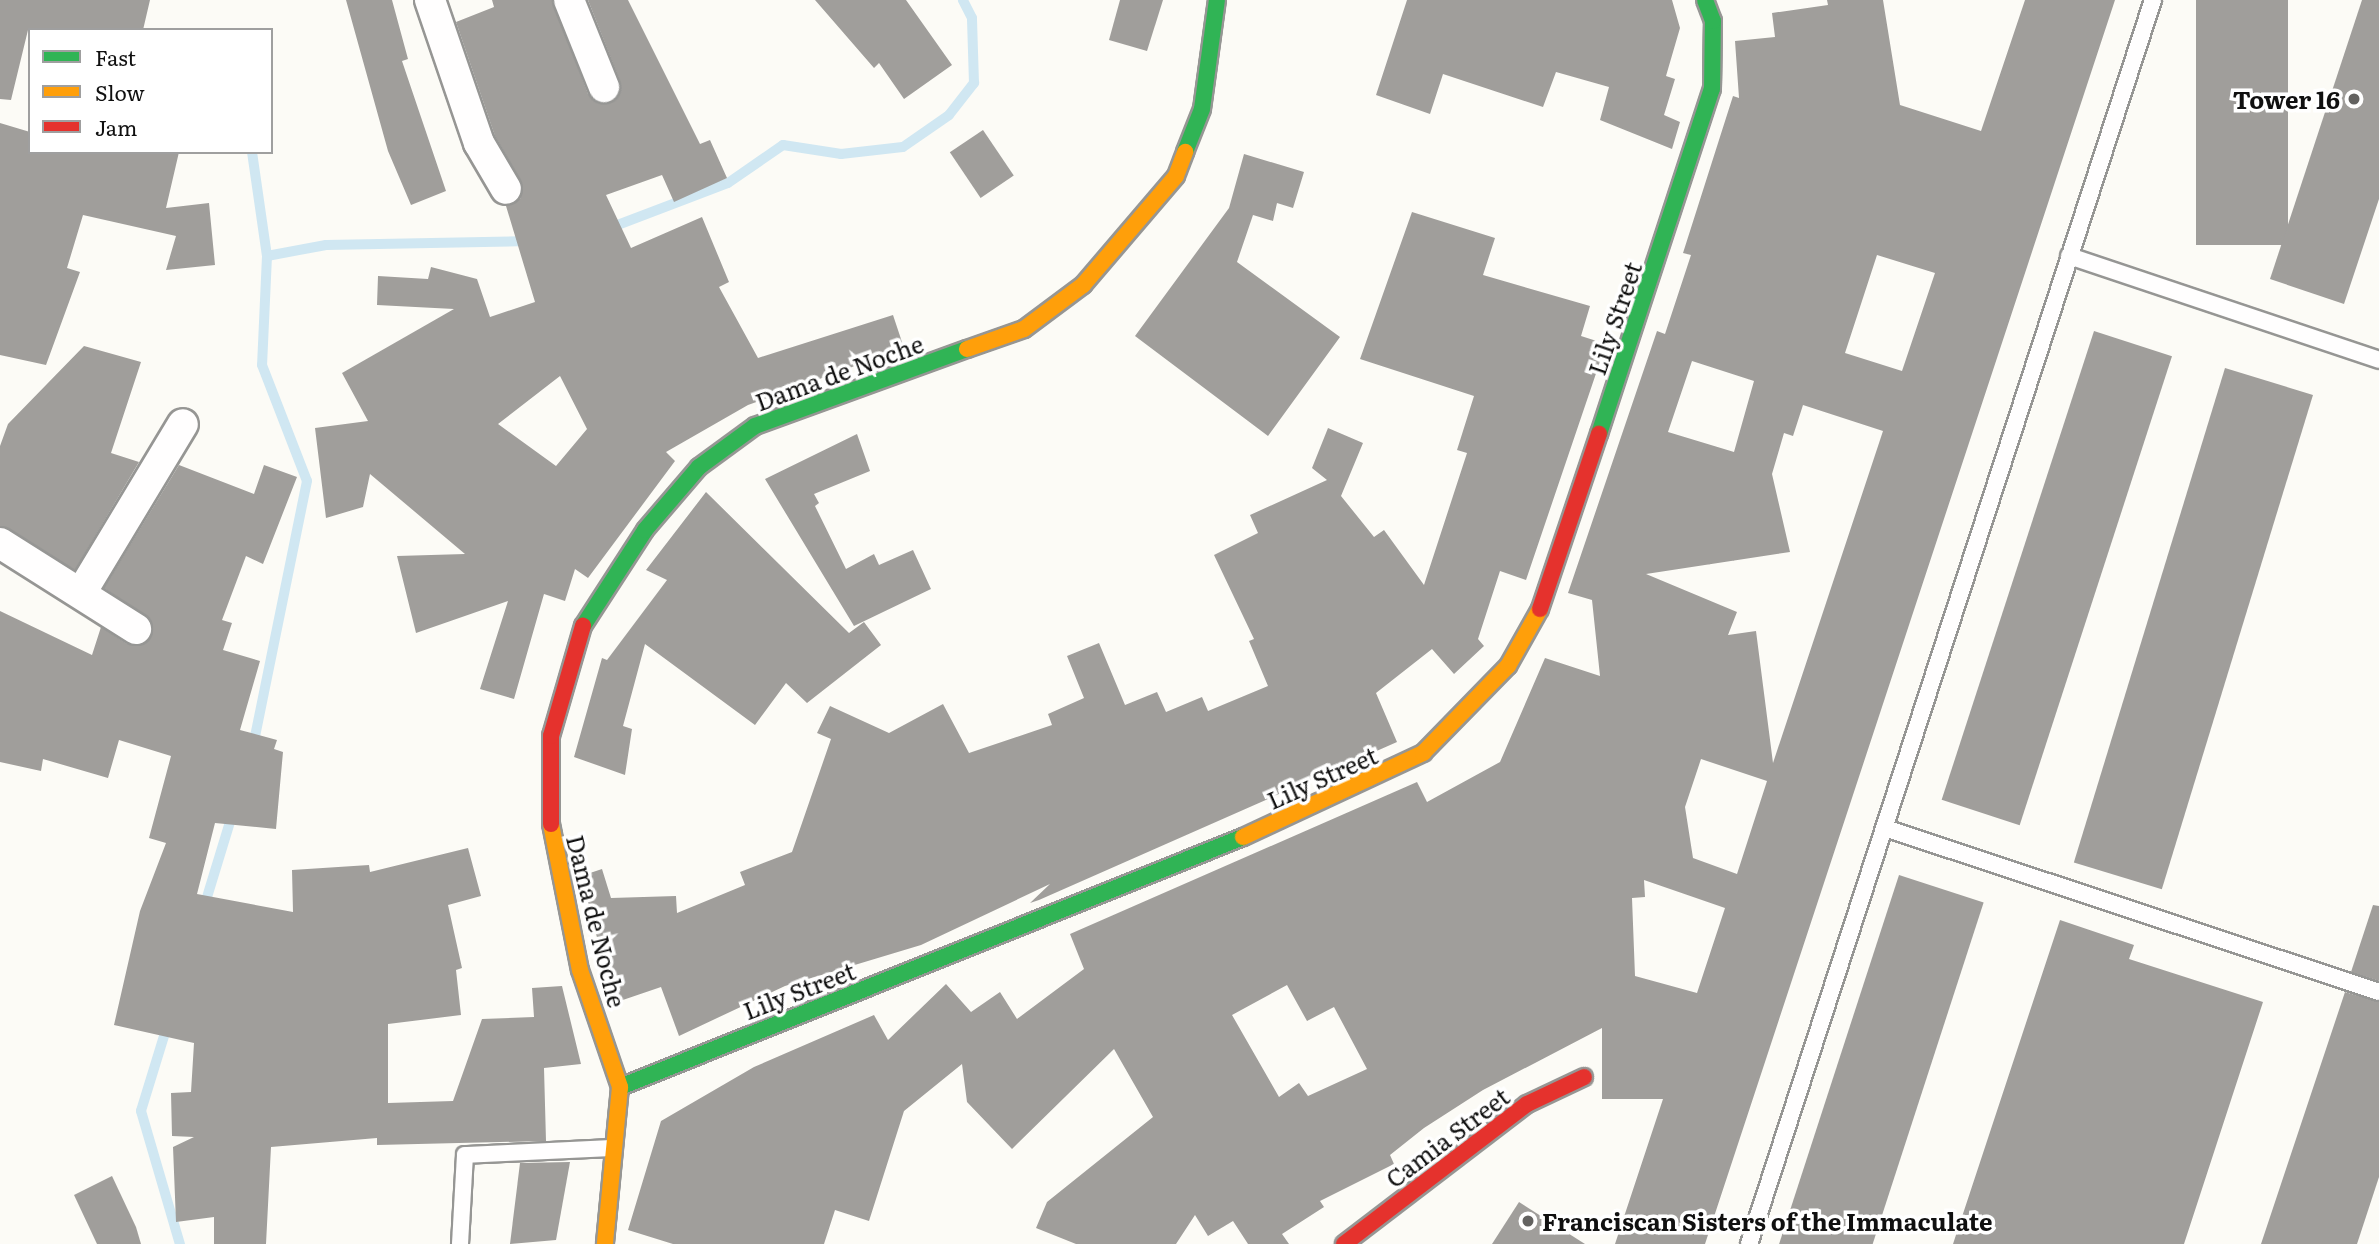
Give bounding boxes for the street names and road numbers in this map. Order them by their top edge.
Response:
street label: Lily Street [1581,258,1647,378]
street label: Dama de Noche [751,328,927,416]
street label: Lily Street [1262,740,1382,814]
street label: Dama de Noche [562,832,632,1010]
street label: Lily Street [739,955,859,1025]
street label: Camia Street [1380,1081,1514,1193]

